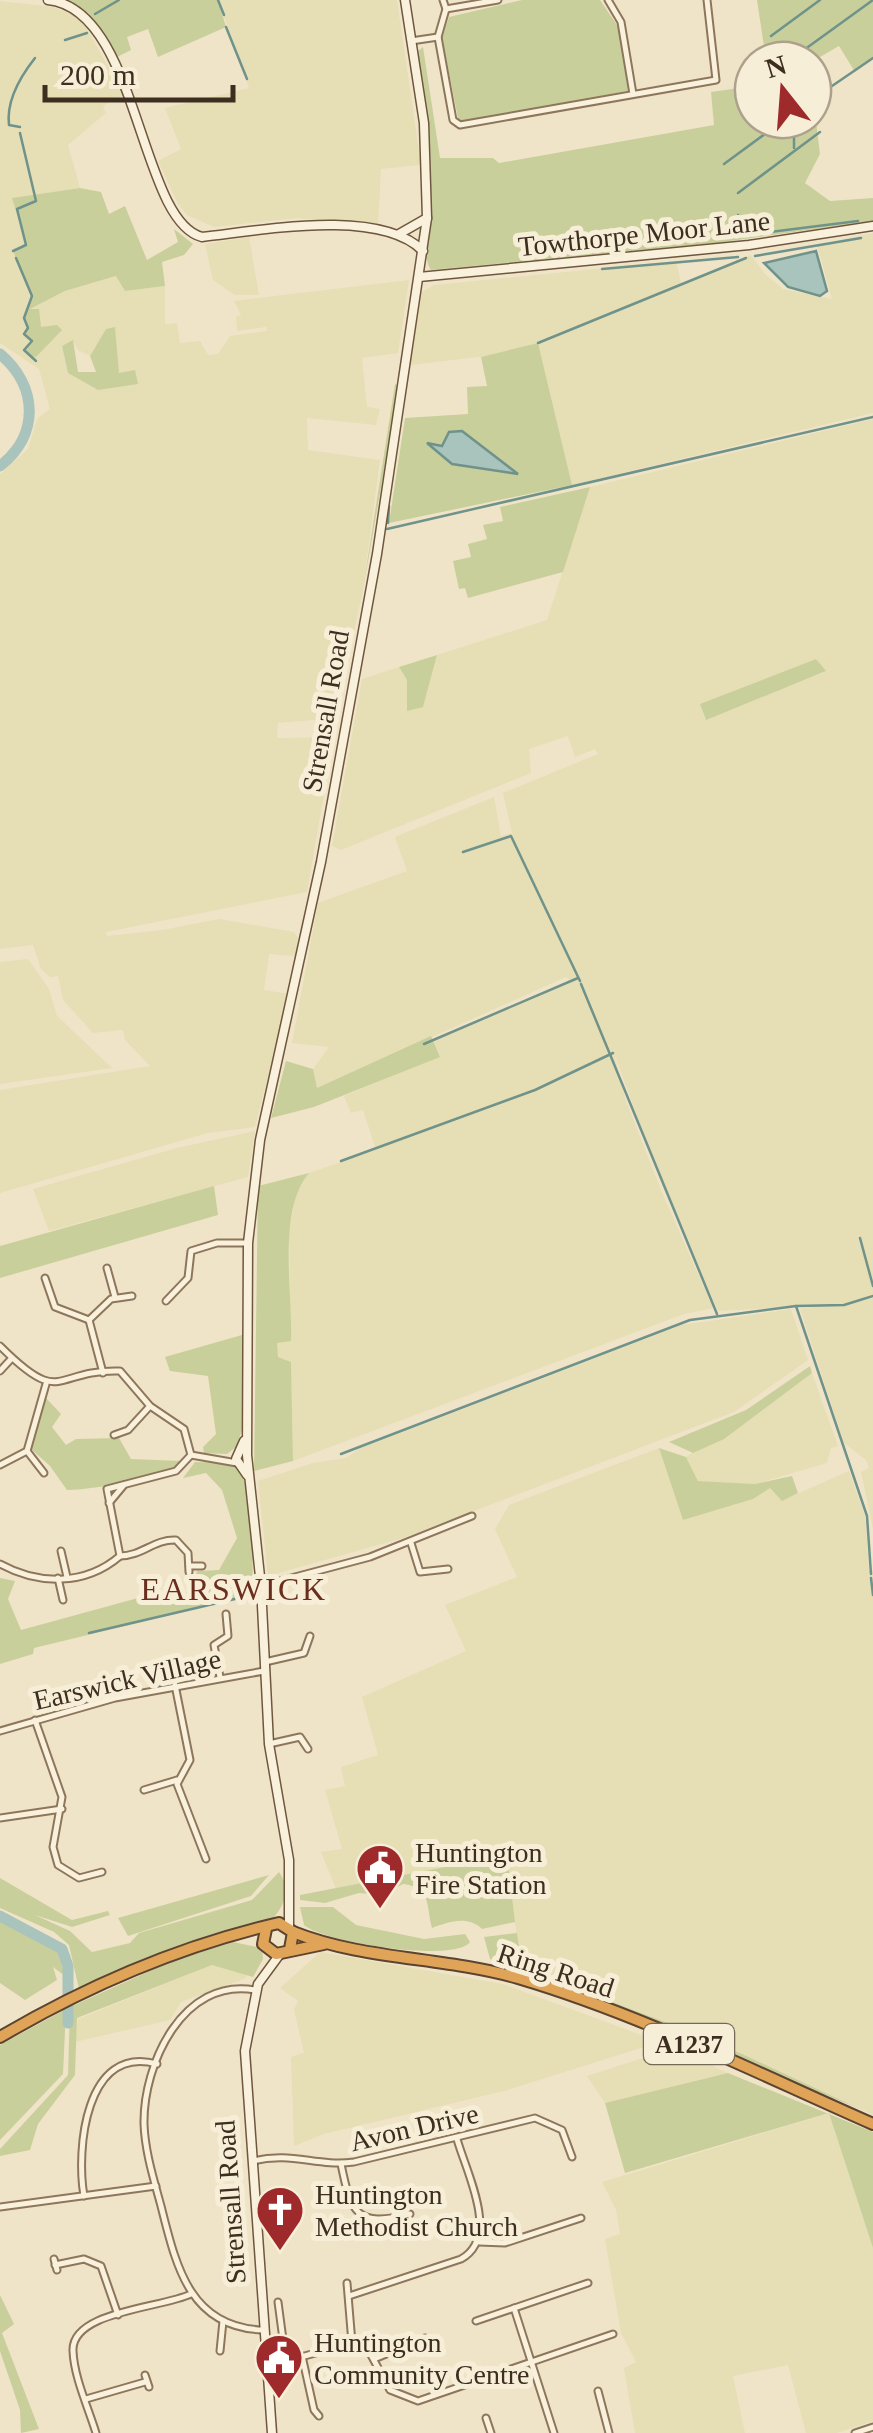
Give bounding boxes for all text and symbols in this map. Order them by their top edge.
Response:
scale bar [45,40,232,102]
north arrow [733,40,833,140]
text: N [762,49,790,84]
text: 200 m [60,58,136,91]
street label: Towthorpe Moor Lane [517,205,772,262]
street label: Strensall Road [296,628,355,795]
district label: EARSWICK [140,1571,328,1607]
street label: Earswick Village [30,1643,224,1716]
place label: Huntington Fire Station [415,1837,546,1900]
public building icon: Huntington Fire Station [354,1842,406,1910]
street label: Ring Road [494,1937,618,2004]
road number: A1237 [644,2024,734,2064]
street label: Avon Drive [347,2098,481,2157]
street label: Strensall Road [209,2119,252,2285]
place label: Huntington Methodist Church [315,2179,518,2242]
church icon: Huntington Methodist Church [254,2184,306,2252]
place label: Huntington Community Centre [314,2327,529,2390]
public building icon: Huntington Community Centre [253,2332,305,2400]

